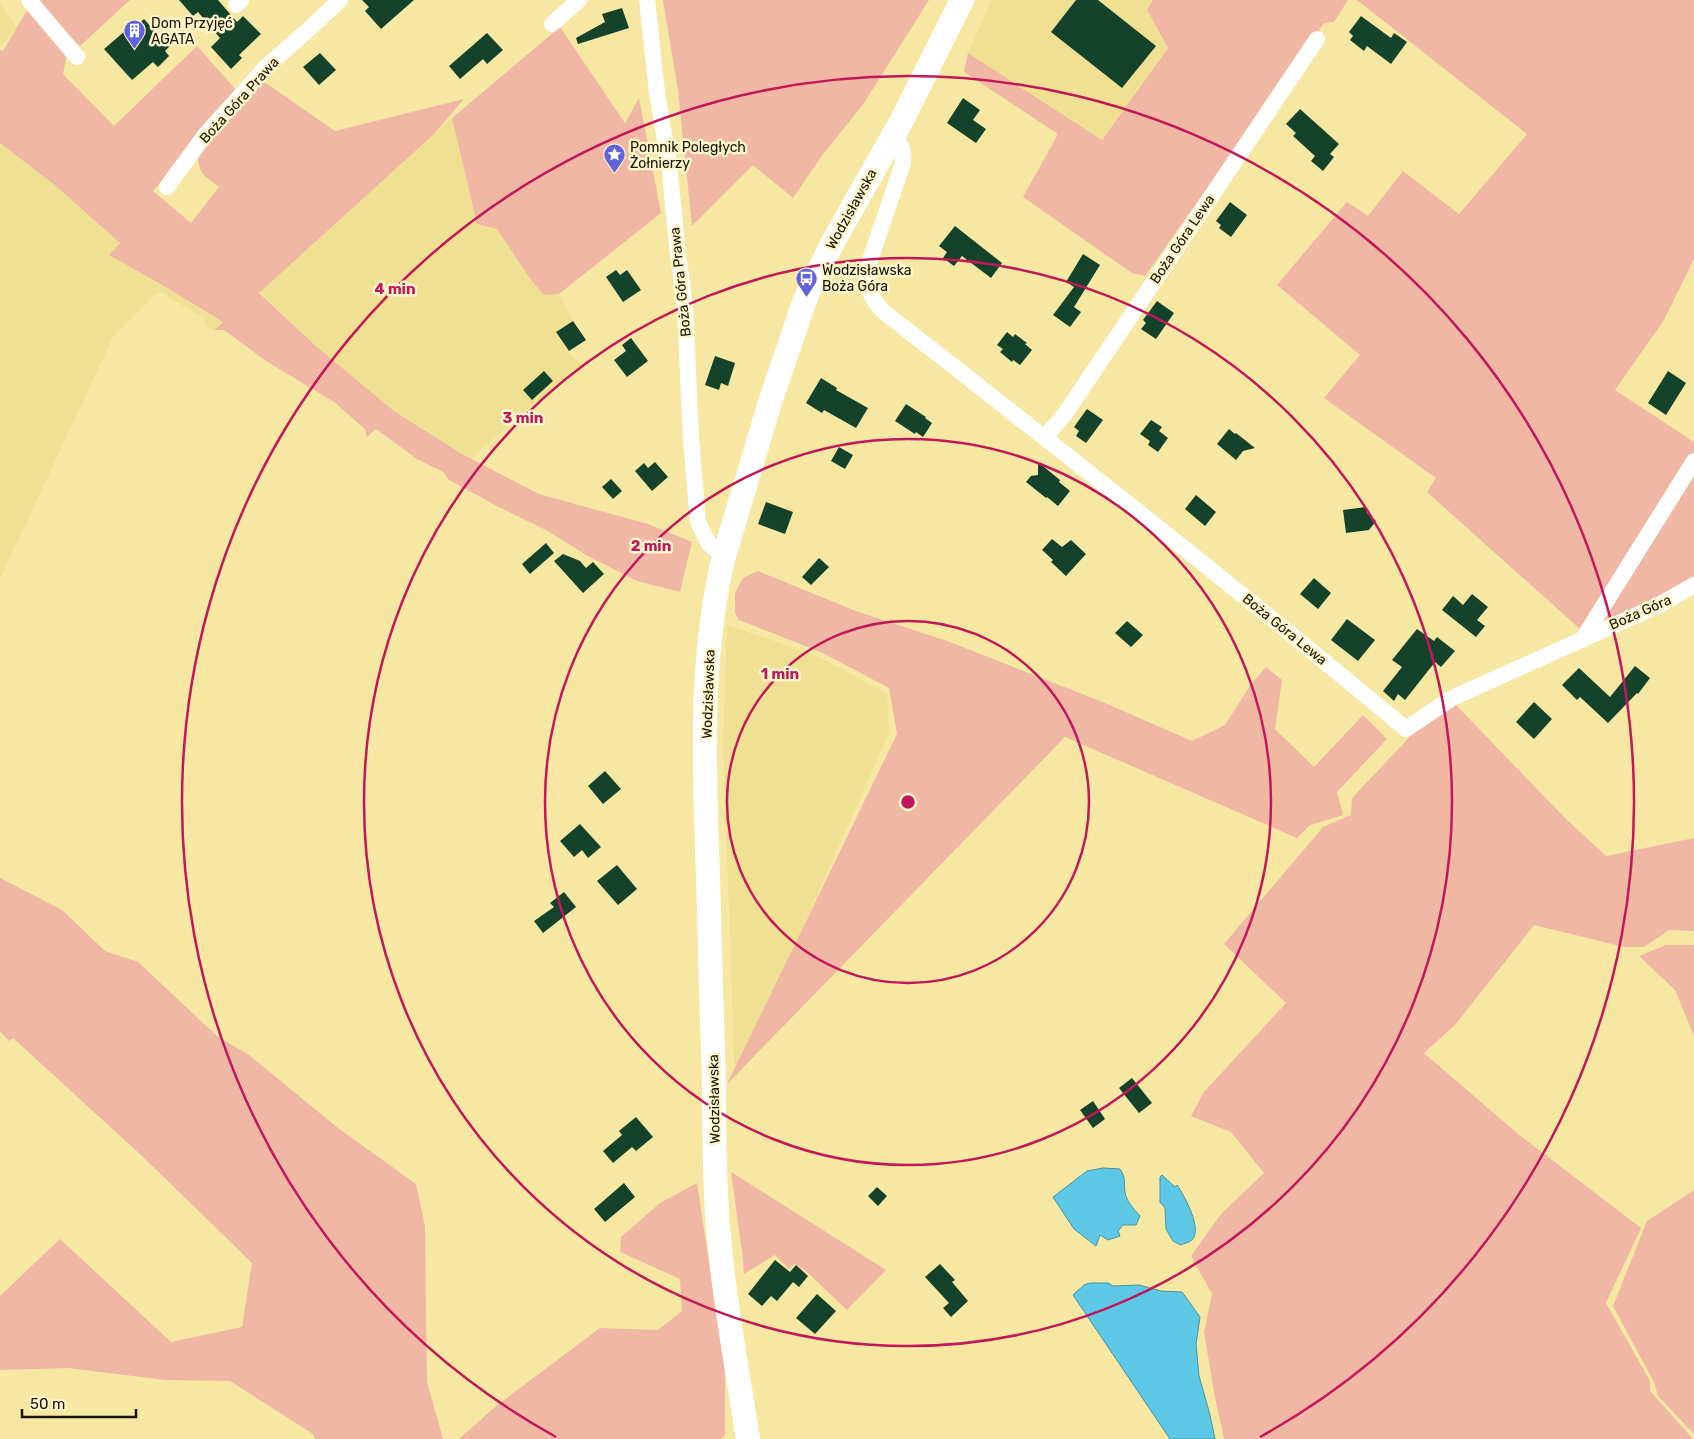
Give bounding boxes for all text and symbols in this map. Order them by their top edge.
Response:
place label: Dom Przyjęć AGATA [151,15,233,48]
building icon: Dom Przyjęć AGATA [123,19,147,50]
street label: Boża Góra Prawa [196,54,283,147]
place label: Pomnik Poległych Żołnierzy [630,139,746,172]
place icon: Pomnik Poległych Żołnierzy [602,143,626,174]
street label: Wodzisławska [822,166,881,253]
street label: Boża Góra Lewa [1146,192,1218,287]
street label: Boża Góra Prawa [666,226,695,338]
place label: Wodzisławska Boża Góra [822,262,912,295]
bus stop icon: Wodzisławska Boża Góra [794,266,818,297]
text: 4 min [374,280,416,298]
text: 3 min [503,409,543,427]
text: 2 min [631,537,671,555]
street label: Boża Góra Lewa [1239,590,1330,669]
street label: Boża Góra [1607,591,1674,634]
street label: Wodzisławska [698,649,719,739]
text: 1 min [761,665,799,683]
centre of rings [899,793,917,811]
street label: Wodzisławska [705,1054,724,1144]
scale bar [22,1386,136,1418]
text: 50 m [30,1395,65,1413]

